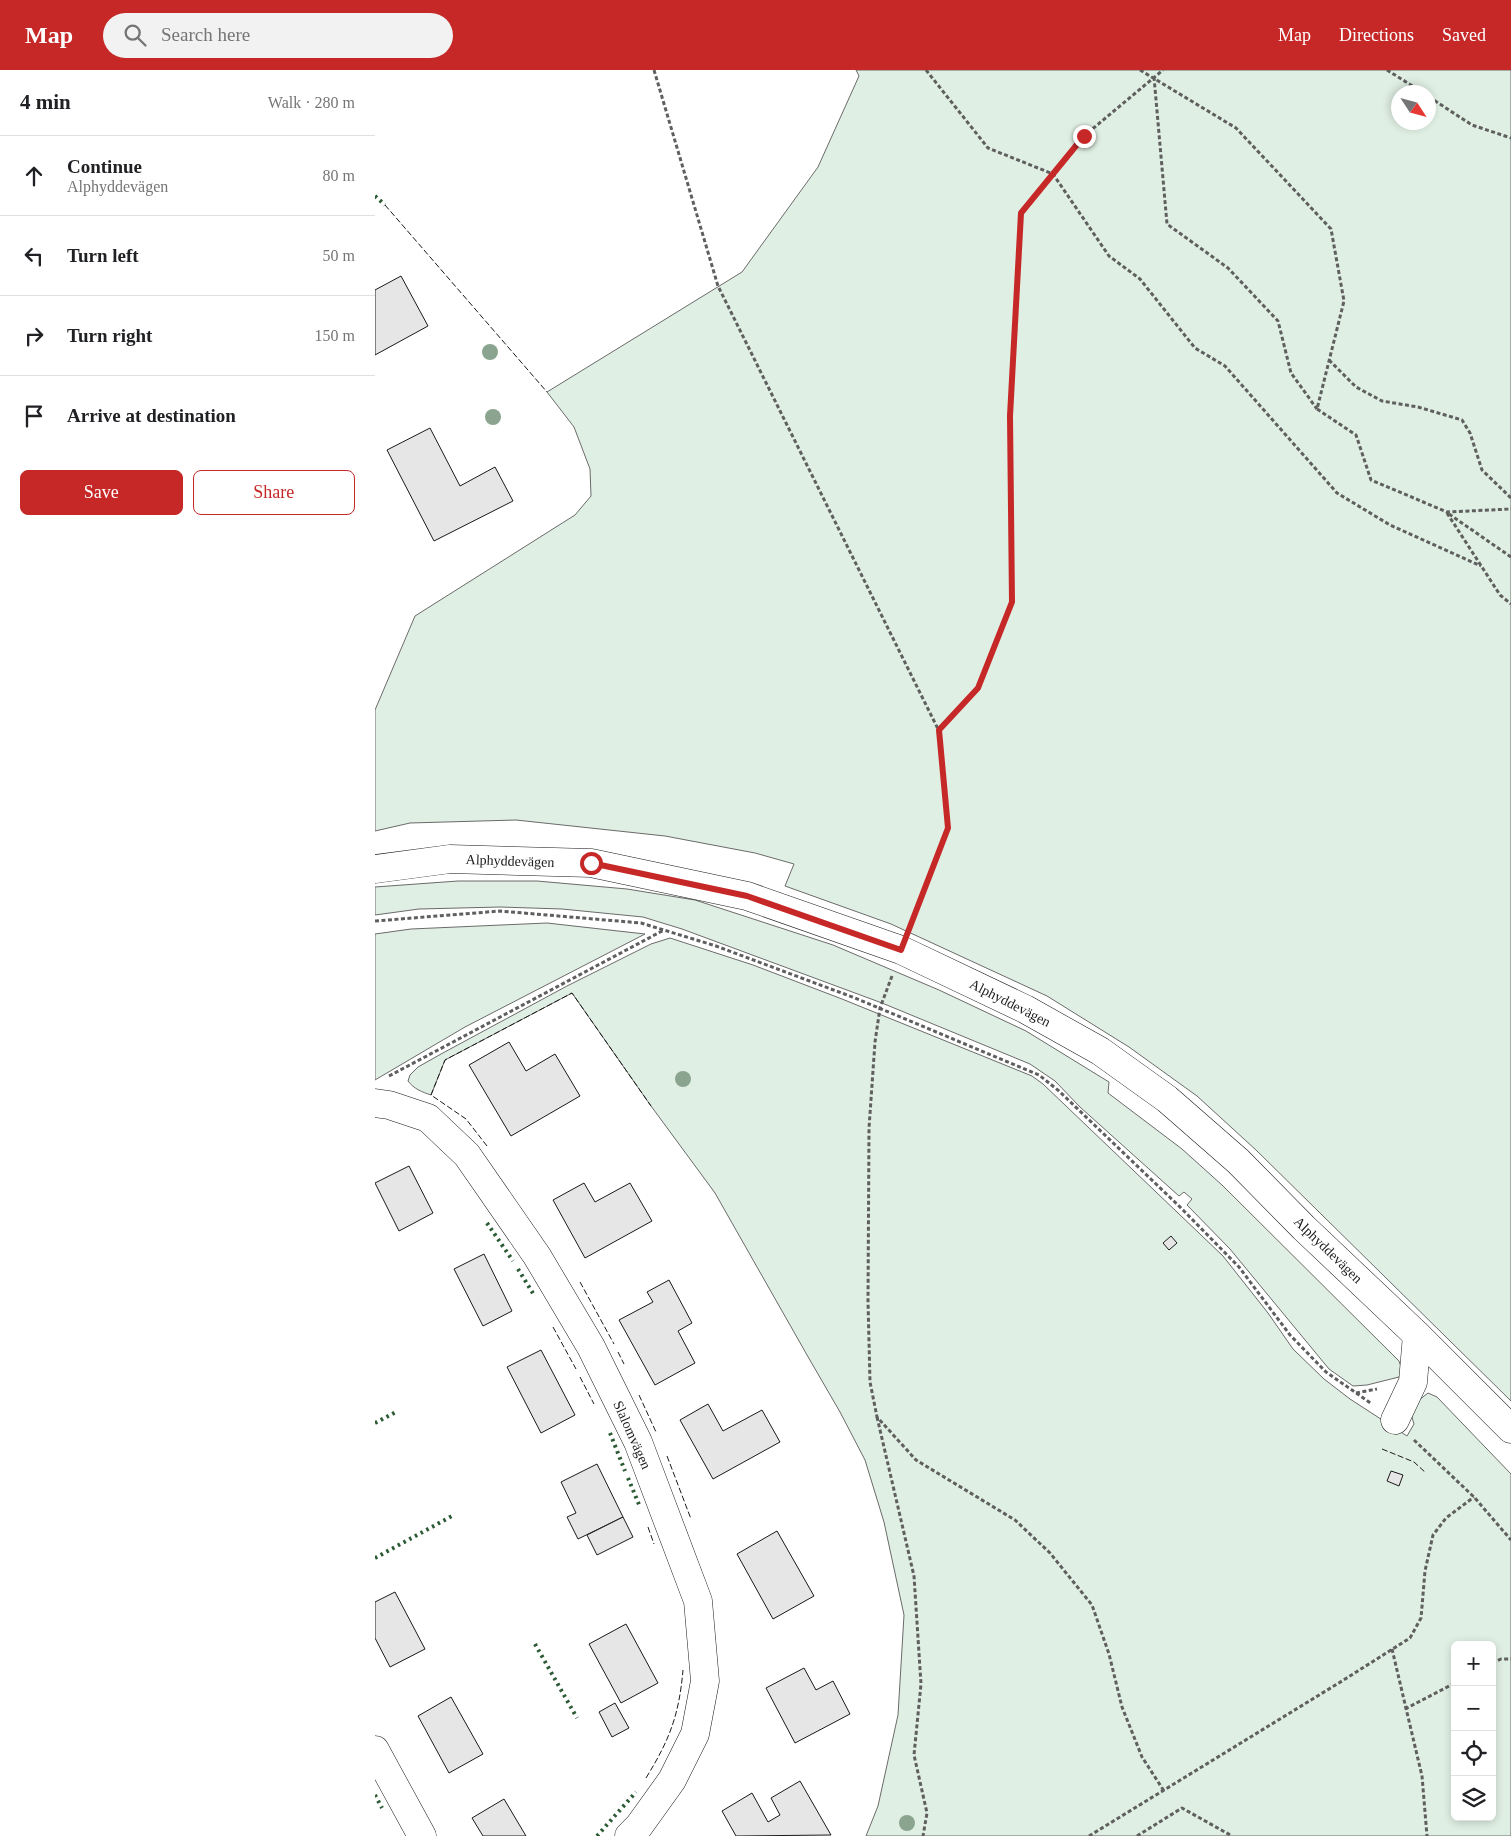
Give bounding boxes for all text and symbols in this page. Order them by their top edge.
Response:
search box [103,13,453,58]
icon: search [121,21,149,49]
text: Map [25,22,73,48]
text: Search here [161,24,250,45]
text: Map [1278,25,1311,45]
text: Directions [1339,25,1414,45]
text: Saved [1442,25,1486,45]
north arrow [1391,85,1436,130]
text: 4 min [20,90,71,114]
text: Walk · 280 m [268,94,355,111]
route end [1073,125,1096,148]
text: Continue [67,156,142,177]
icon: ahead [20,162,48,190]
text: 80 m [323,167,355,184]
text: Alphyddevägen [67,178,168,195]
icon: left [20,242,48,270]
text: Turn left [67,245,139,266]
text: 50 m [323,247,355,264]
icon: right [20,322,48,350]
text: Turn right [67,325,152,346]
text: 150 m [315,327,355,344]
icon: arrive [20,402,48,430]
text: Arrive at destination [67,405,236,426]
button: Save [20,470,183,515]
button: Share [193,470,355,515]
street label: Alphyddevägen [465,852,555,870]
route start [580,852,603,875]
street label: Alphyddevägen [967,976,1053,1030]
street label: Alphyddevägen [1291,1214,1365,1286]
street label: Slalomvägen [610,1399,654,1471]
map controls [1451,1641,1496,1821]
button: + [1451,1641,1496,1686]
button: − [1451,1686,1496,1731]
button: locate [1451,1731,1496,1776]
button: layers [1451,1776,1496,1821]

